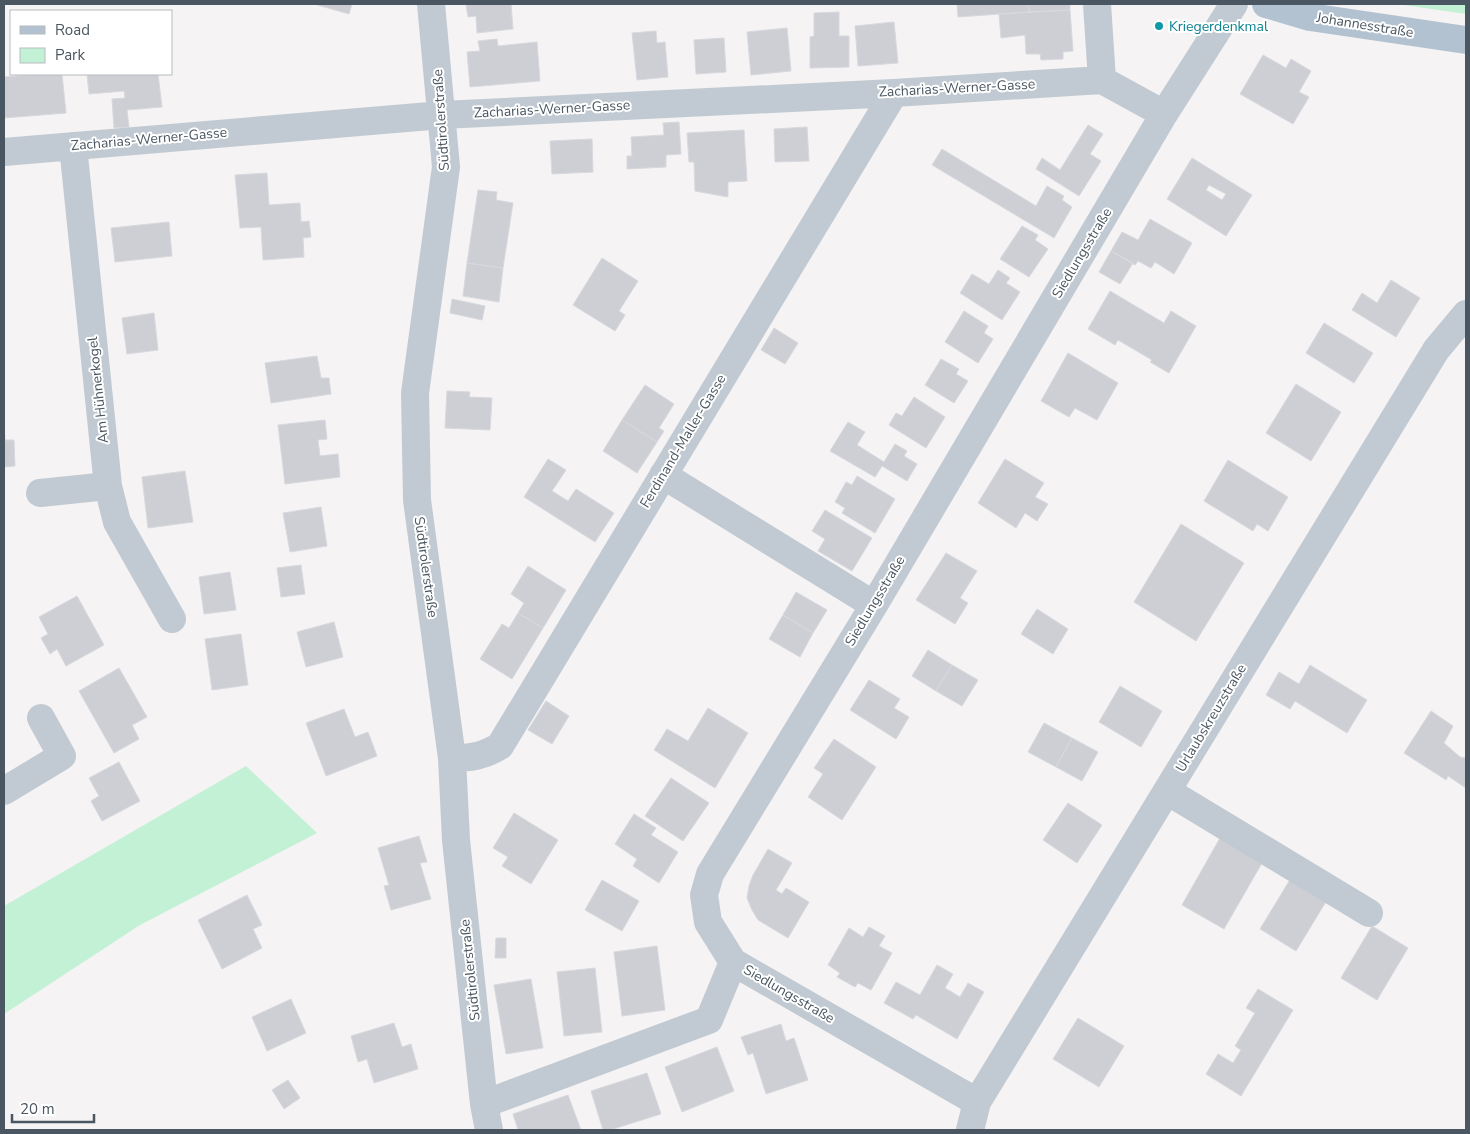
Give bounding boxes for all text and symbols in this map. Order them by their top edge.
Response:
street label: Johannesstraße [1314,8,1415,42]
legend [10,10,172,75]
place label: Kriegerdenkmal [1169,17,1269,36]
text: Road [55,20,90,40]
marker: Kriegerdenkmal [1153,20,1165,32]
text: Park [55,45,85,65]
street label: Südtirolerstraße [428,68,454,172]
street label: Zacharias-Werner-Gasse [878,74,1036,102]
street label: Zacharias-Werner-Gasse [473,95,631,123]
street label: Zacharias-Werner-Gasse [70,123,228,155]
street label: Siedlungsstraße [1048,204,1116,302]
street label: Am Hühnerkogel [83,335,113,444]
street label: Ferdinand-Maller-Gasse [636,371,730,511]
street label: Südtirolerstraße [409,515,443,619]
street label: Siedlungsstraße [841,552,909,650]
street label: Urlaubskreuzstraße [1171,660,1251,776]
street label: Südtirolerstraße [455,918,485,1022]
street label: Siedlungsstraße [740,960,838,1028]
scale bar [12,1092,95,1124]
text: 20 m [20,1099,55,1119]

